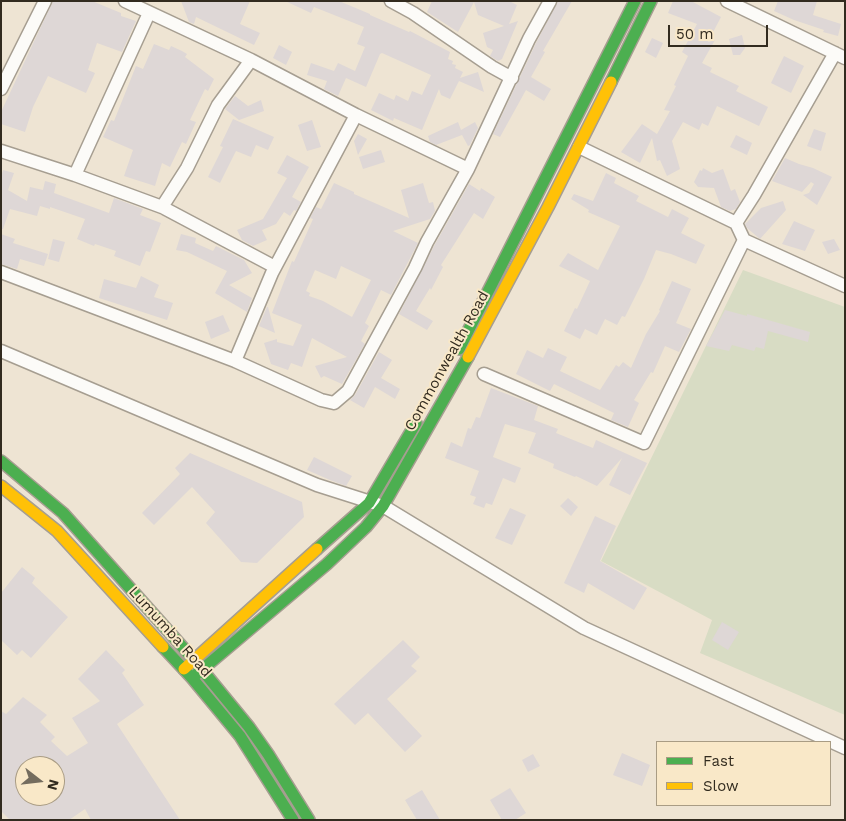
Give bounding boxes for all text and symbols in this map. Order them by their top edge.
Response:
scale bar [671,15,771,47]
text: 50 m [676,25,713,43]
street label: Commonwealth Road [401,288,493,434]
street label: Lumumba Road [125,583,215,681]
legend [656,741,831,806]
text: Fast [703,752,734,770]
north arrow [15,756,65,806]
text: Slow [703,777,739,795]
text: N [44,778,63,792]

